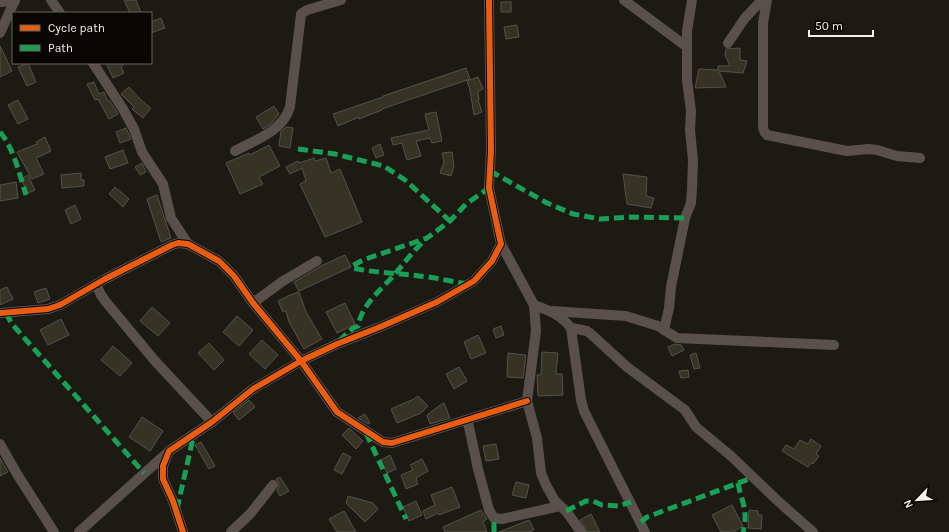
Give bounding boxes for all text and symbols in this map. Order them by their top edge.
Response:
legend [12,12,152,64]
scale bar [809,12,873,38]
text: 50 m [815,19,843,33]
text: Cycle path [48,21,105,35]
text: Path [48,41,73,55]
north arrow [897,480,937,520]
text: N [901,498,916,510]

